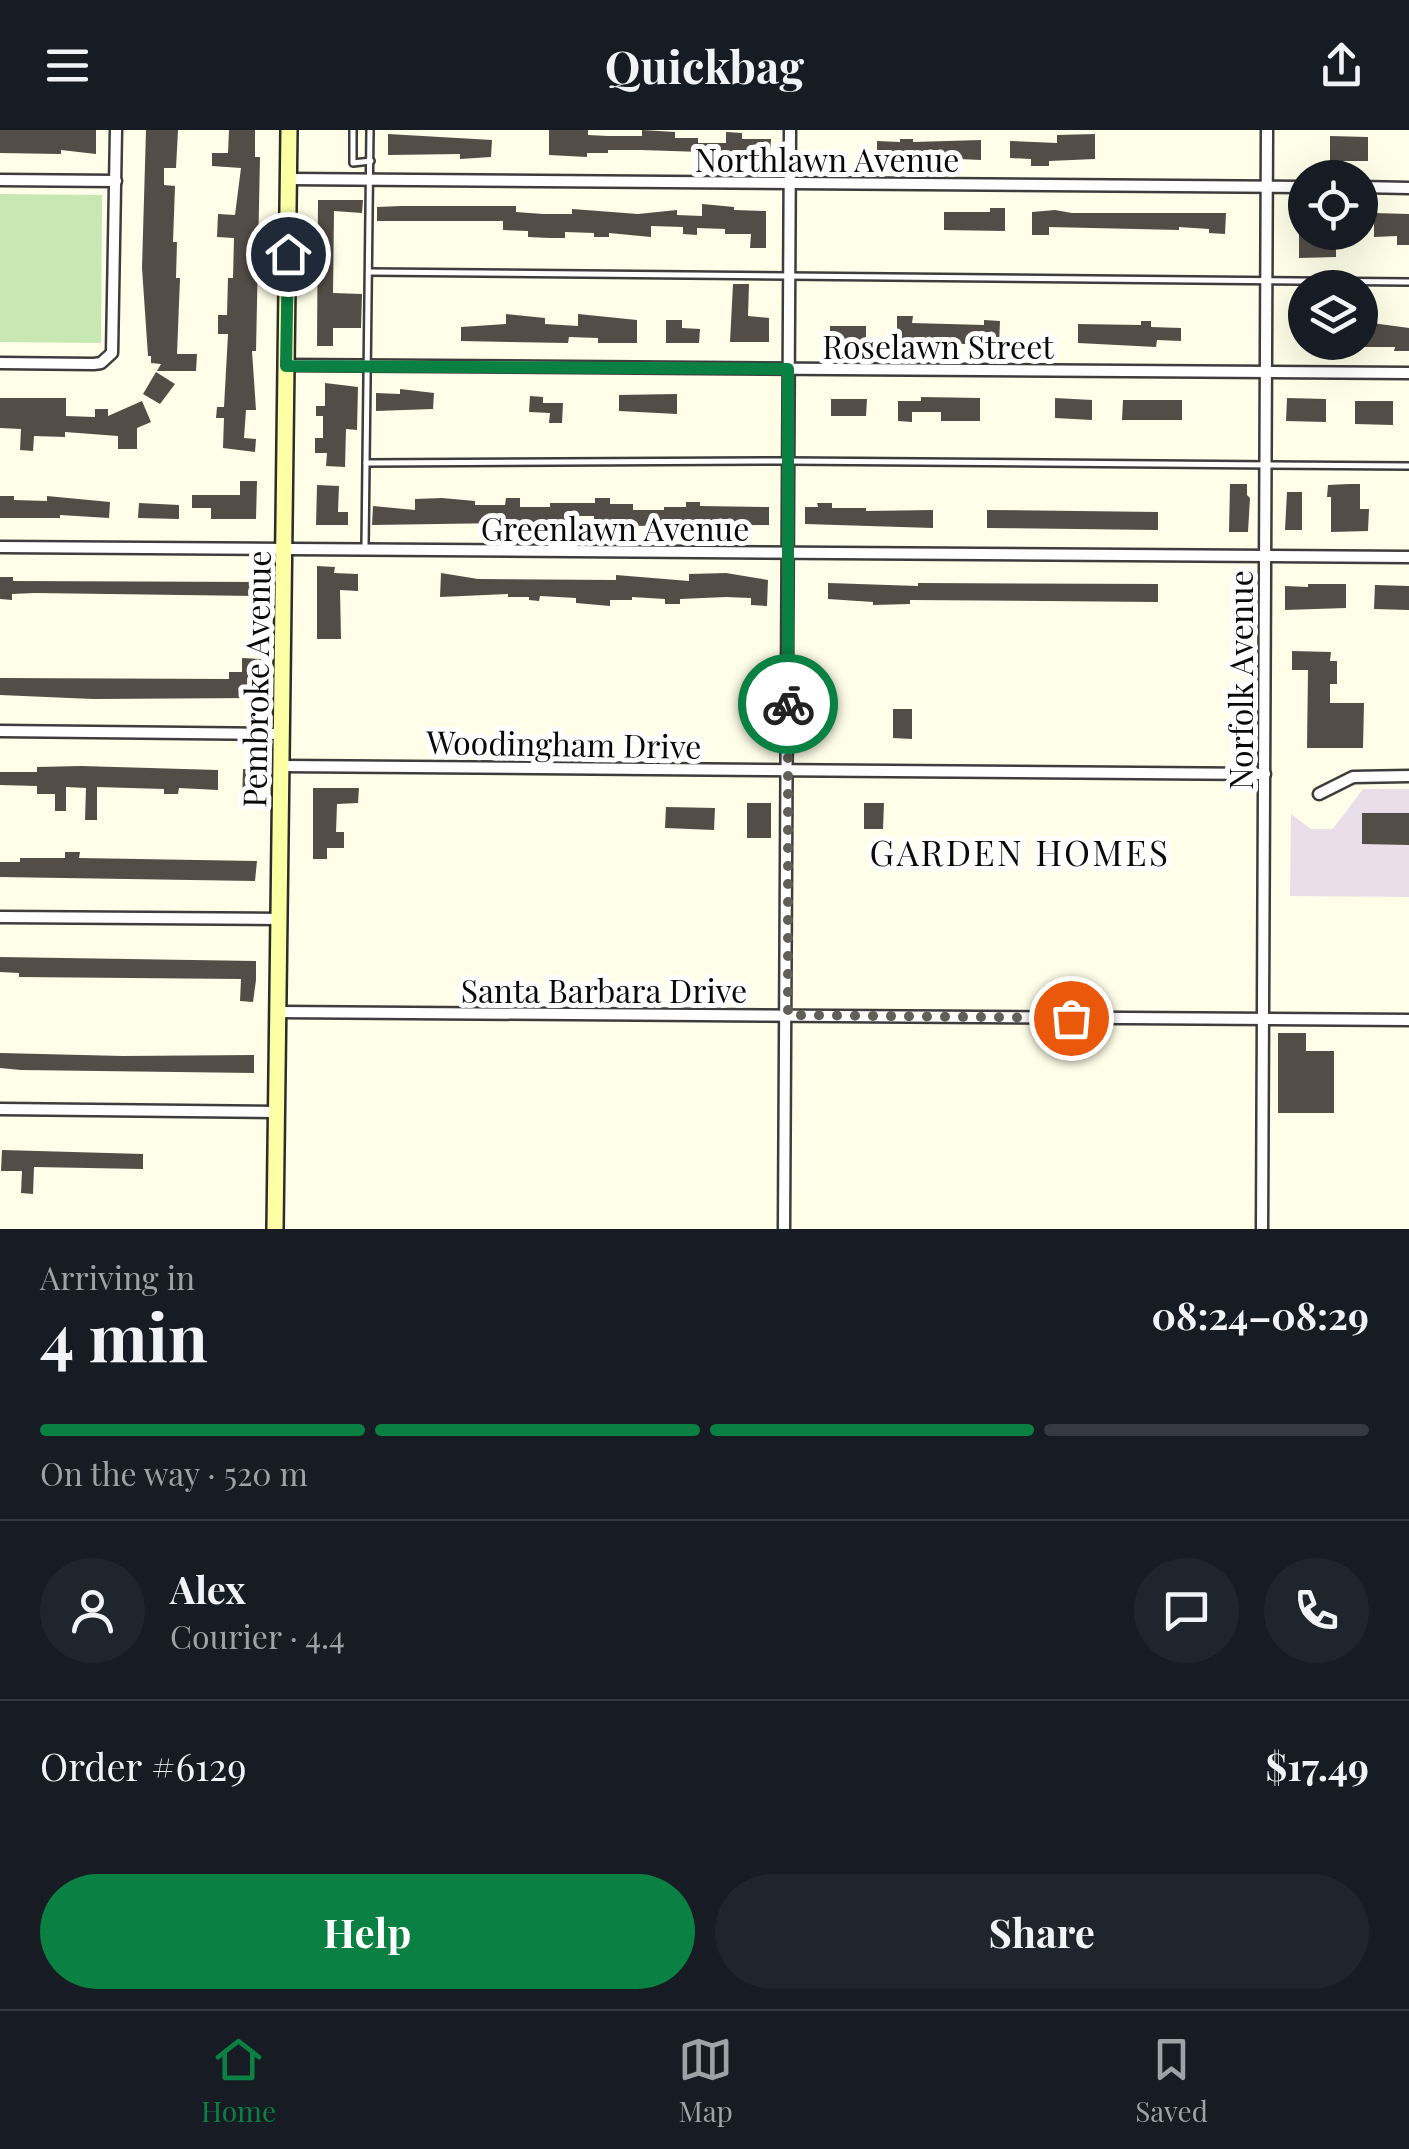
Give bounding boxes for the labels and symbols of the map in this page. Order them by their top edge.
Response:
street label: Northlawn Avenue [694,137,960,180]
pin [246,212,331,297]
street label: Roselawn Street [822,324,1054,367]
street label: Greenlawn Avenue [481,506,749,549]
street label: Pembroke Avenue [231,550,279,808]
street label: Norfolk Avenue [1218,570,1261,790]
courier [738,654,838,754]
street label: Woodingham Drive [425,719,702,767]
district label: GARDEN HOMES [870,828,1170,875]
street label: Santa Barbara Drive [461,968,747,1011]
pin [1029,976,1114,1061]

